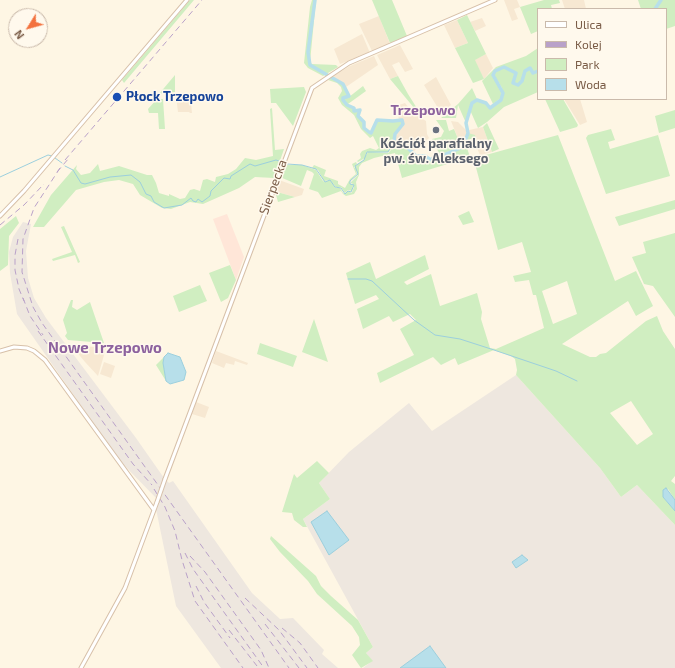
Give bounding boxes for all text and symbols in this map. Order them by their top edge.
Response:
north arrow [8,8,48,48]
legend [537,8,667,100]
text: Ulica [575,17,602,31]
text: N [11,28,26,42]
text: Kolej [575,37,602,51]
text: Park [575,57,600,71]
text: Woda [575,77,606,91]
place label: Płock Trzepowo [126,89,224,105]
marker: Płock Trzepowo [111,91,123,103]
district label: Trzepowo [390,102,456,118]
marker: Kościół parafialny pw. św. Aleksego [431,125,441,135]
place label: Kościół parafialny pw. św. Aleksego [380,136,492,167]
street label: Sierpecka [256,157,290,217]
district label: Nowe Trzepowo [48,339,162,357]

